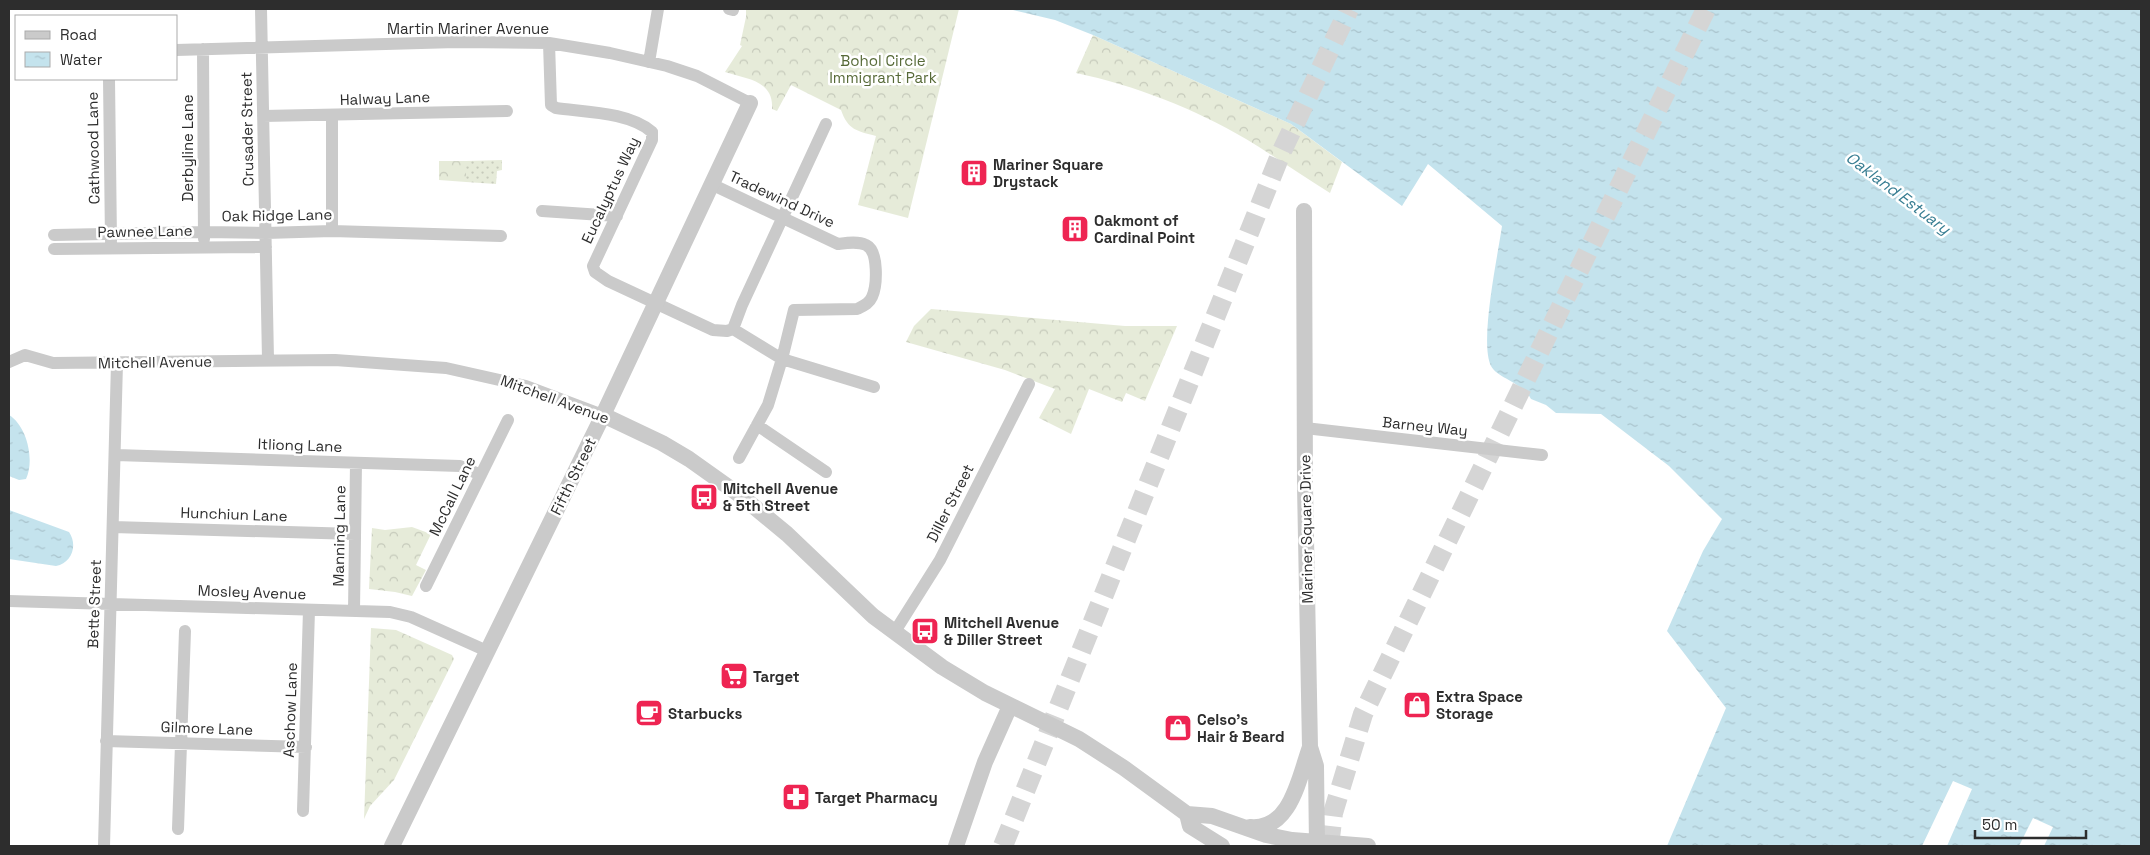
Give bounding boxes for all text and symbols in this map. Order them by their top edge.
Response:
legend [15,15,178,80]
street label: Martin Mariner Avenue [387,19,549,38]
text: Road [60,25,97,44]
text: Water [60,50,103,69]
park label: Bohol Circle Immigrant Park [829,51,937,87]
street label: Crusader Street [236,71,257,186]
street label: Halway Lane [340,87,431,109]
street label: Cathwood Lane [83,91,103,204]
street label: Derbyline Lane [178,94,197,202]
street label: Eucalyptus Way [577,134,643,246]
water label: Oakland Estuary [1842,147,1955,240]
place label: Mariner Square Drystack [993,155,1104,191]
building icon: Mariner Square Drystack [959,158,989,188]
street label: Tradewind Drive [726,166,838,232]
street label: Oak Ridge Lane [222,205,333,225]
place label: Oakmont of Cardinal Point [1094,211,1195,247]
building icon: Oakmont of Cardinal Point [1060,214,1090,244]
street label: Pawnee Lane [97,221,193,241]
street label: Mitchell Avenue [98,352,212,372]
street label: Mitchell Avenue [498,371,612,428]
street label: Barney Way [1381,412,1469,440]
street label: Itliong Lane [257,434,343,456]
street label: Fifth Street [546,434,600,518]
street label: McCall Lane [425,453,480,539]
street label: Mariner Square Drive [1295,454,1317,604]
street label: Diller Street [922,461,978,545]
place label: Mitchell Avenue & 5th Street [723,479,838,515]
bus stop icon: Mitchell Avenue & 5th Street [689,482,719,512]
street label: Manning Lane [329,485,349,587]
street label: Hunchiun Lane [180,503,288,525]
street label: Bette Street [83,559,105,649]
street label: Mosley Avenue [197,581,307,603]
place label: Mitchell Avenue & Diller Street [944,613,1059,649]
bus stop icon: Mitchell Avenue & Diller Street [910,616,940,646]
supermarket icon: Target [719,661,749,691]
street label: Aschow Lane [279,662,301,758]
place label: Target [753,667,800,686]
place label: Extra Space Storage [1436,687,1523,723]
shop icon: Extra Space Storage [1402,690,1432,720]
cafe icon: Starbucks [634,698,664,728]
place label: Starbucks [668,704,742,723]
place label: Celso's Hair & Beard [1197,710,1284,746]
shop icon: Celso's Hair & Beard [1163,713,1193,743]
street label: Gilmore Lane [160,717,254,739]
pharmacy icon: Target Pharmacy [781,782,811,812]
place label: Target Pharmacy [815,788,938,807]
scale bar [1975,808,2086,840]
text: 50 m [1982,815,2017,834]

